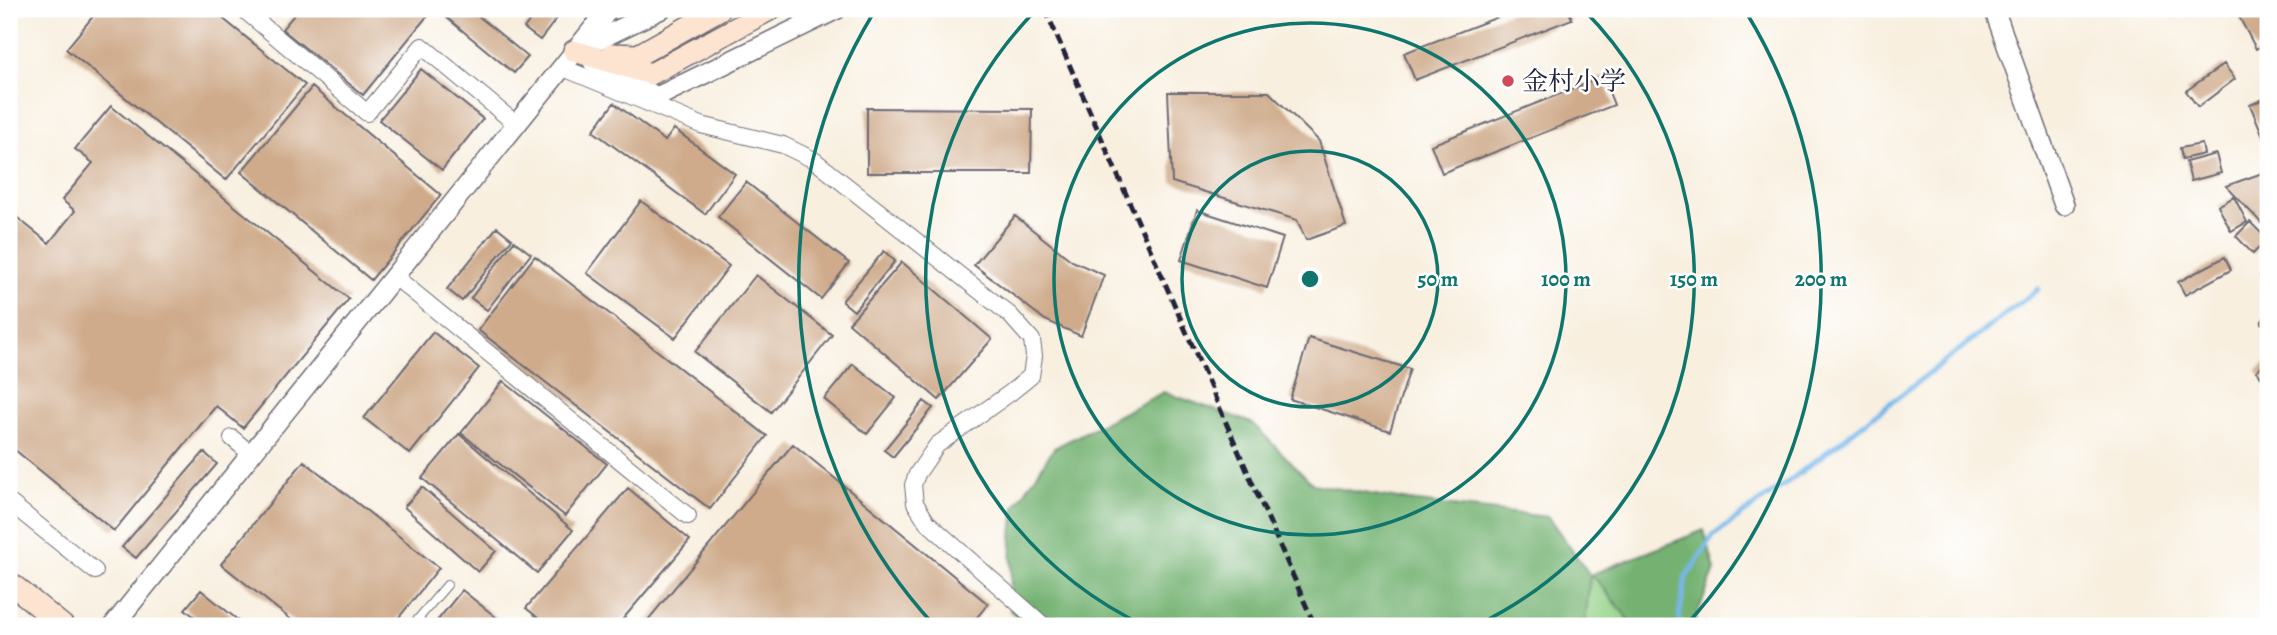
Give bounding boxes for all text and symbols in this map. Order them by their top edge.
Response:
place label: 金村小学 [1522,64,1626,99]
marker: 金村小学 [1500,73,1516,89]
text: 50 m [1418,265,1459,293]
text: 100 m [1541,265,1591,293]
text: 150 m [1670,265,1719,293]
text: 200 m [1795,265,1848,293]
centre of rings [1298,267,1322,291]

